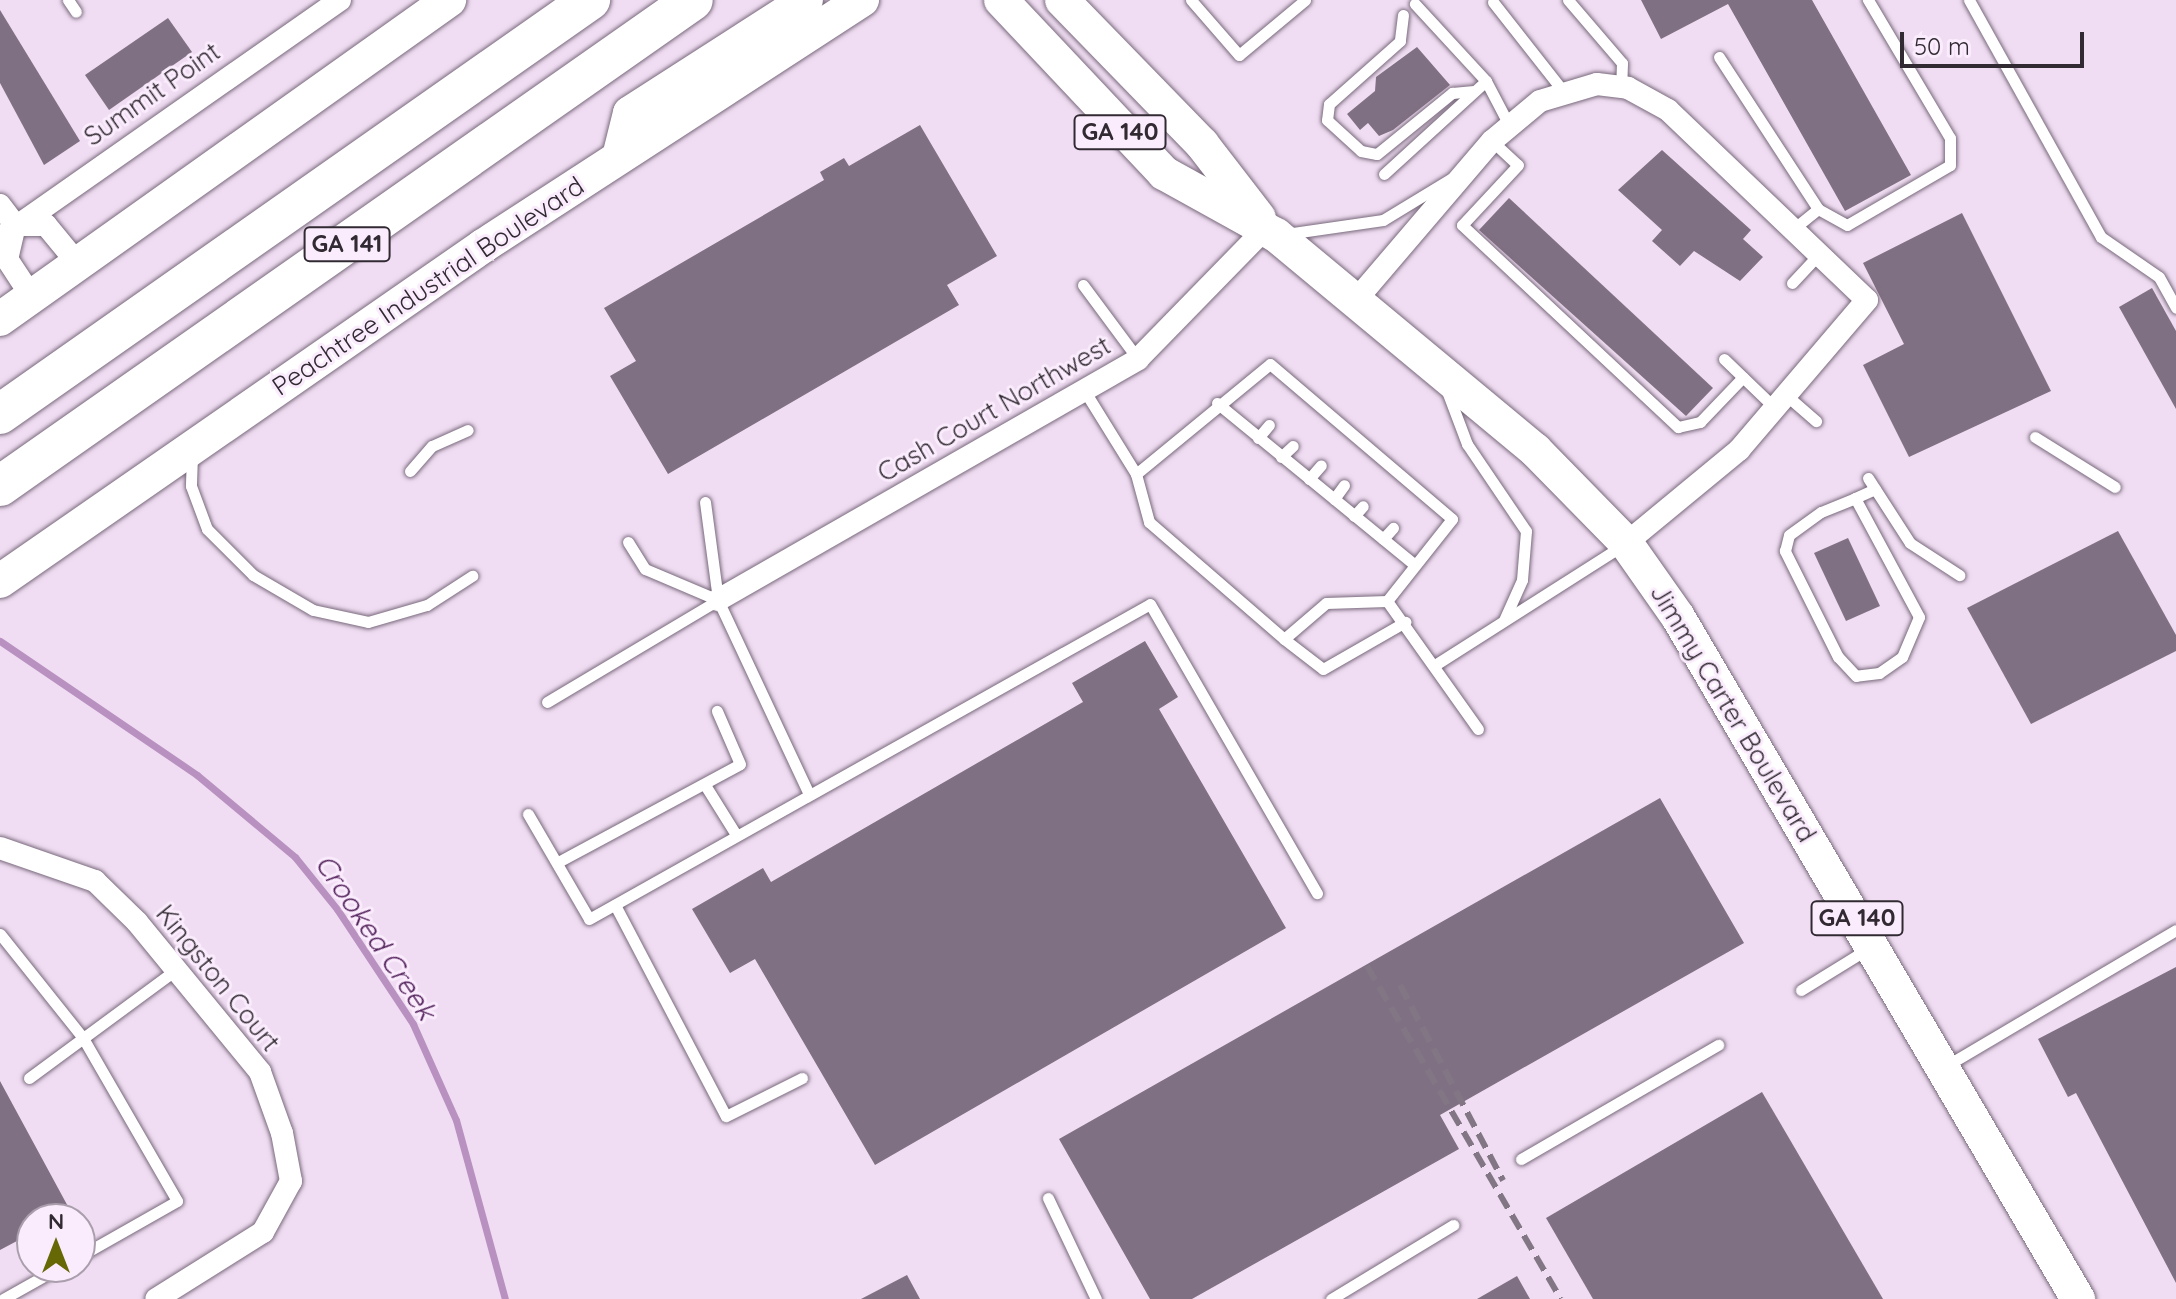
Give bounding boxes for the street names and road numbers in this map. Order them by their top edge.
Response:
street label: Summit Point [78,36,226,152]
road number: GA 140 [1072,112,1168,152]
street label: Peachtree Industrial Boulevard [266,170,590,402]
road number: GA 141 [303,224,391,264]
street label: Cash Court Northwest [872,330,1116,488]
street label: Jimmy Carter Boulevard [1644,578,1822,848]
road number: GA 140 [1809,898,1905,938]
street label: Kingston Court [150,899,286,1057]

